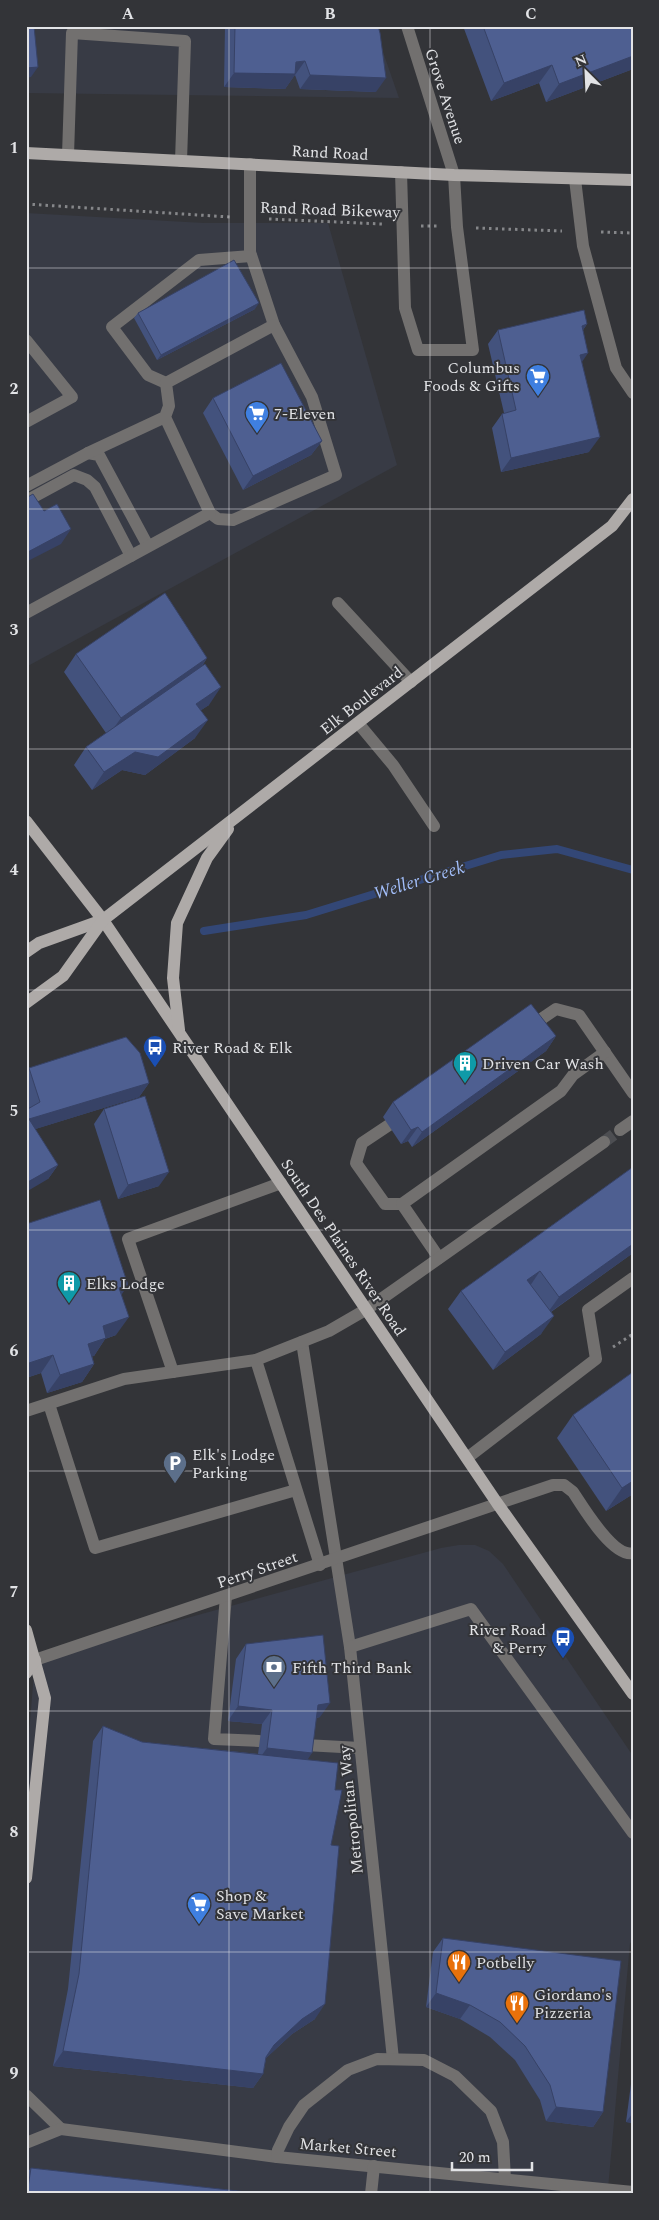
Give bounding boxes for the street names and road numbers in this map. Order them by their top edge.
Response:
street label: Grove Avenue [418,45,472,147]
street label: Rand Road [291,139,369,167]
street label: Rand Road Bikeway [259,196,402,224]
street label: Elk Boulevard [315,661,408,741]
street label: South Des Plaines River Road [275,1154,412,1341]
street label: Perry Street [214,1545,301,1595]
street label: Metropolitan Way [332,1743,370,1875]
street label: Market Street [298,2132,398,2164]

